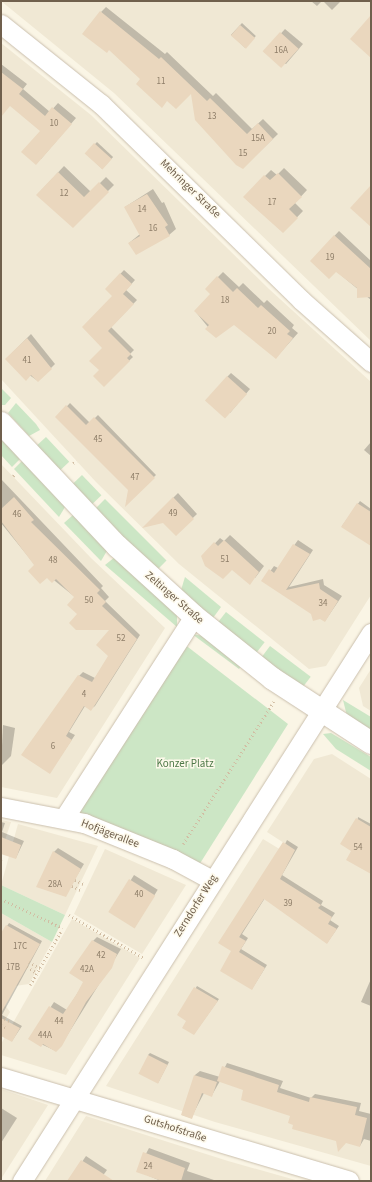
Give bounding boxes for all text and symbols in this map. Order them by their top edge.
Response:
house number: 16A [274,46,288,56]
house number: 11 [157,77,165,87]
house number: 13 [208,112,216,122]
house number: 10 [50,119,58,129]
house number: 15A [251,134,265,144]
house number: 15 [239,149,247,159]
street label: Mehringer Straße [157,157,223,221]
house number: 12 [60,189,68,199]
house number: 17 [268,198,276,208]
house number: 14 [138,205,146,215]
house number: 16 [149,224,157,234]
house number: 19 [326,253,334,263]
house number: 18 [221,296,229,306]
house number: 20 [268,327,276,337]
house number: 41 [23,356,31,366]
house number: 45 [94,435,102,445]
house number: 47 [131,473,139,483]
house number: 49 [169,509,177,519]
house number: 46 [13,510,21,520]
house number: 51 [221,555,229,565]
house number: 48 [49,556,57,566]
street label: Zeltinger Straße [142,569,206,627]
house number: 50 [85,596,93,606]
house number: 34 [319,599,327,609]
house number: 52 [117,634,125,644]
house number: 4 [82,690,86,700]
house number: 6 [51,742,55,752]
park label: Konzer Platz [156,757,214,771]
street label: Hofjägerallee [79,817,141,851]
house number: 54 [354,843,362,853]
street label: Zerndorfer Weg [172,872,220,940]
house number: 28A [48,880,62,890]
house number: 40 [135,890,143,900]
house number: 39 [284,899,292,909]
house number: 17C [13,942,27,952]
house number: 42 [97,951,105,961]
house number: 17B [6,963,20,973]
house number: 42A [80,965,94,975]
house number: 44 [55,1017,63,1027]
house number: 44A [38,1031,52,1041]
street label: Gutshofstraße [142,1113,208,1145]
house number: 24 [144,1162,152,1172]

